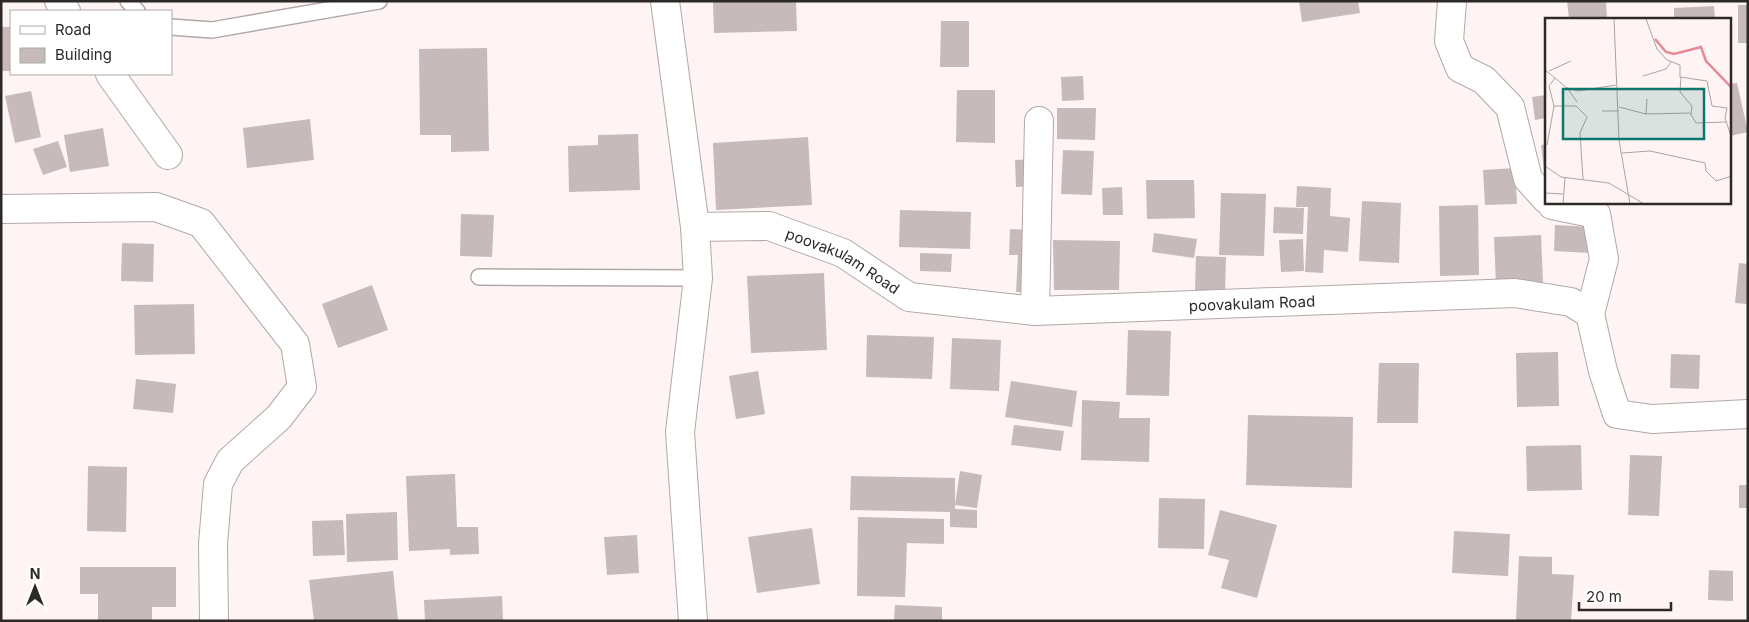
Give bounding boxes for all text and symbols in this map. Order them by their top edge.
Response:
legend [10,10,172,75]
inset map [1545,18,1732,204]
text: Road [55,20,91,39]
text: Building [55,45,112,64]
street label: poovakulam Road [783,224,904,298]
street label: poovakulam Road [1188,291,1316,315]
north arrow [10,562,60,612]
text: N [30,565,40,582]
scale bar [1579,580,1672,612]
text: 20 m [1586,587,1622,606]

